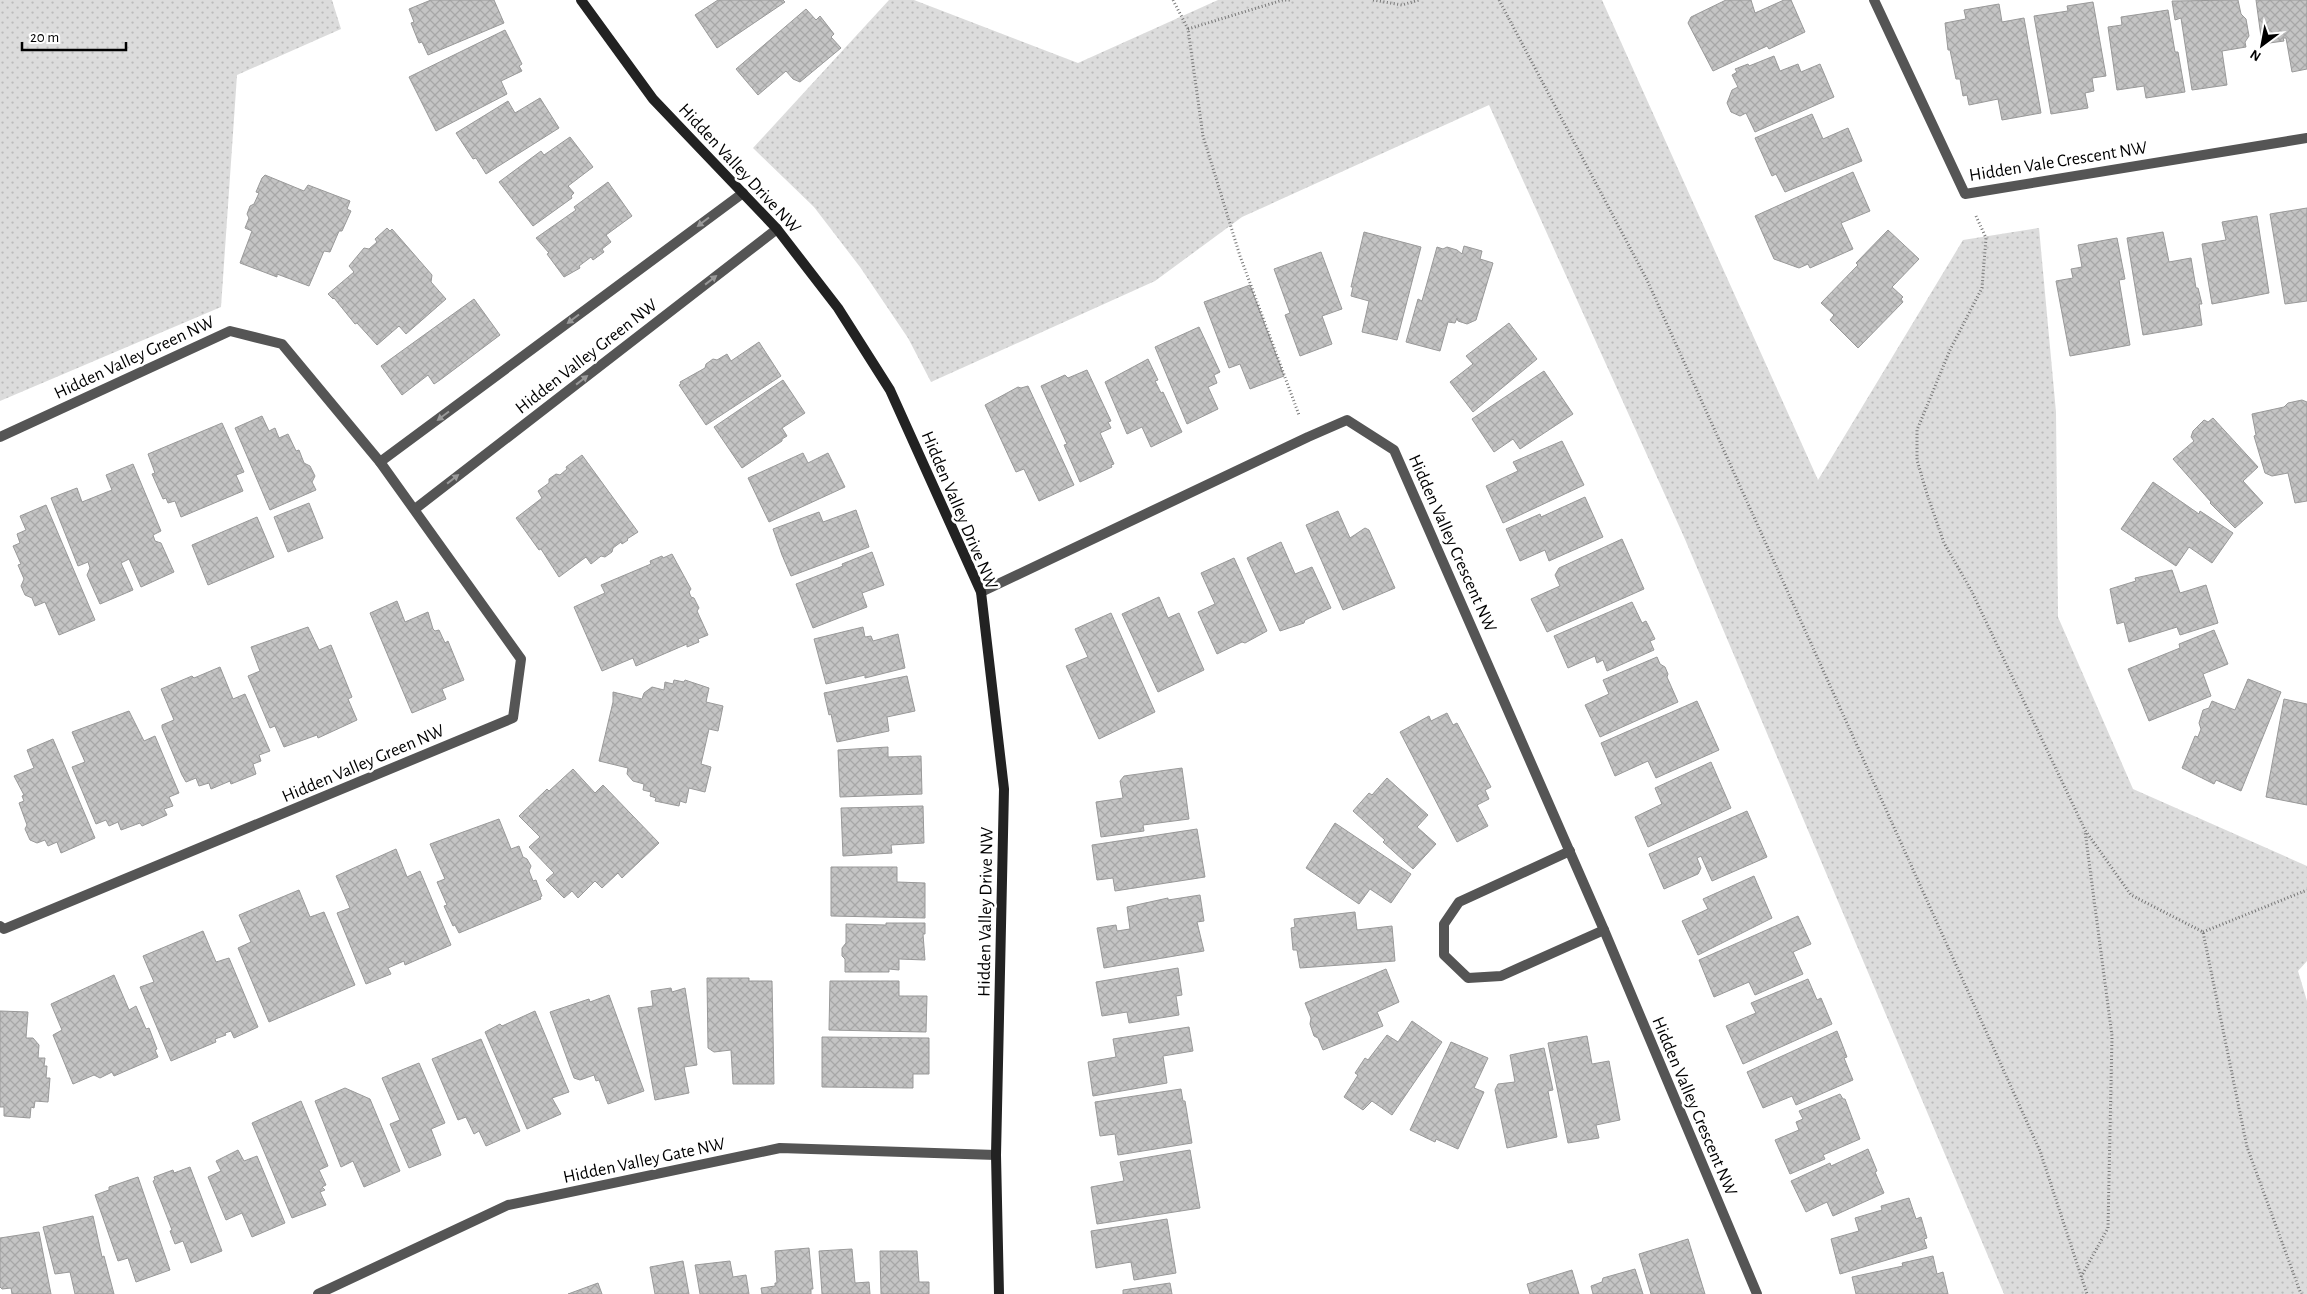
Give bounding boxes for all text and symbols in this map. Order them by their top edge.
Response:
scale bar [22,20,126,52]
north arrow [2237,20,2287,70]
text: 20 m [30,30,59,45]
text: N [2248,47,2263,64]
street label: Hidden Valley Drive NW [675,100,804,237]
street label: Hidden Vale Crescent NW [1968,139,2149,185]
one-way arrow [696,217,710,227]
one-way arrow [704,275,717,286]
street label: Hidden Valley Green NW [512,296,661,418]
street label: Hidden Valley Green NW [52,313,217,403]
one-way arrow [566,314,580,324]
one-way arrow [575,374,588,385]
one-way arrow [436,411,450,421]
street label: Hidden Valley Drive NW [918,429,1001,592]
street label: Hidden Valley Crescent NW [1405,452,1499,635]
one-way arrow [446,474,460,484]
street label: Hidden Valley Green NW [280,722,447,806]
street label: Hidden Valley Drive NW [976,827,996,997]
street label: Hidden Valley Crescent NW [1648,1014,1740,1198]
street label: Hidden Valley Gate NW [562,1135,727,1187]

